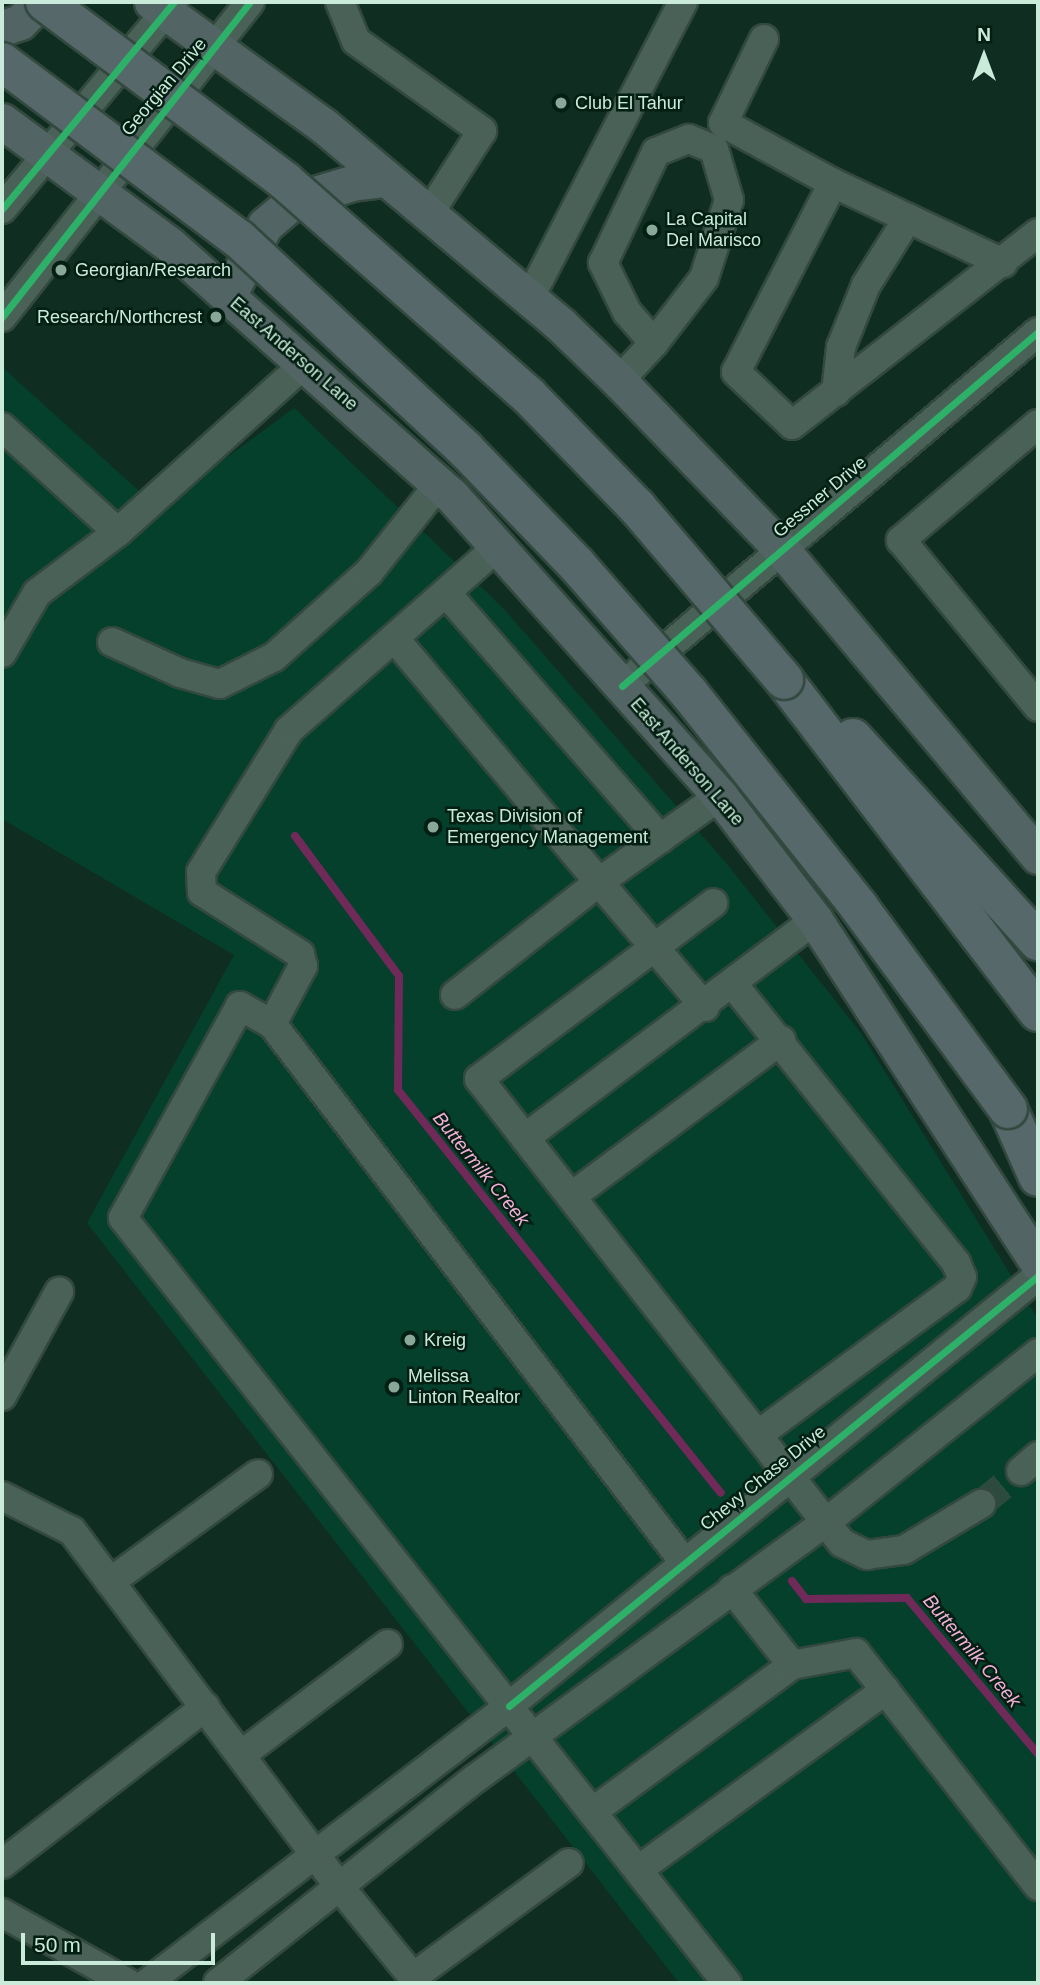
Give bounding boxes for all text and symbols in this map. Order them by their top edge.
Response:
north arrow [949,21,1019,91]
text: N [977,24,991,45]
street label: Georgian Drive [117,34,211,140]
place label: Club El Tahur [575,92,683,114]
marker: Club El Tahur [553,95,569,111]
place label: La Capital Del Marisco [666,209,761,252]
marker: La Capital Del Marisco [644,222,660,238]
place label: Georgian/Research [75,259,231,281]
marker: Georgian/Research [53,262,69,278]
street label: East Anderson Lane [225,292,363,416]
place label: Research/Northcrest [37,306,202,328]
marker: Research/Northcrest [208,309,224,325]
street label: Gessner Drive [769,452,871,542]
street label: East Anderson Lane [625,693,749,831]
place label: Texas Division of Emergency Management [447,806,648,848]
marker: Texas Division of Emergency Management [425,819,441,835]
water label: Buttermilk Creek [428,1107,534,1231]
place label: Kreig [424,1329,466,1351]
marker: Kreig [402,1332,418,1348]
place label: Melissa Linton Realtor [408,1366,520,1408]
marker: Melissa Linton Realtor [386,1379,402,1395]
street label: Chevy Chase Drive [696,1421,830,1535]
water label: Buttermilk Creek [918,1590,1026,1712]
scale bar [24,1918,219,1962]
text: 50 m [34,1933,81,1956]

